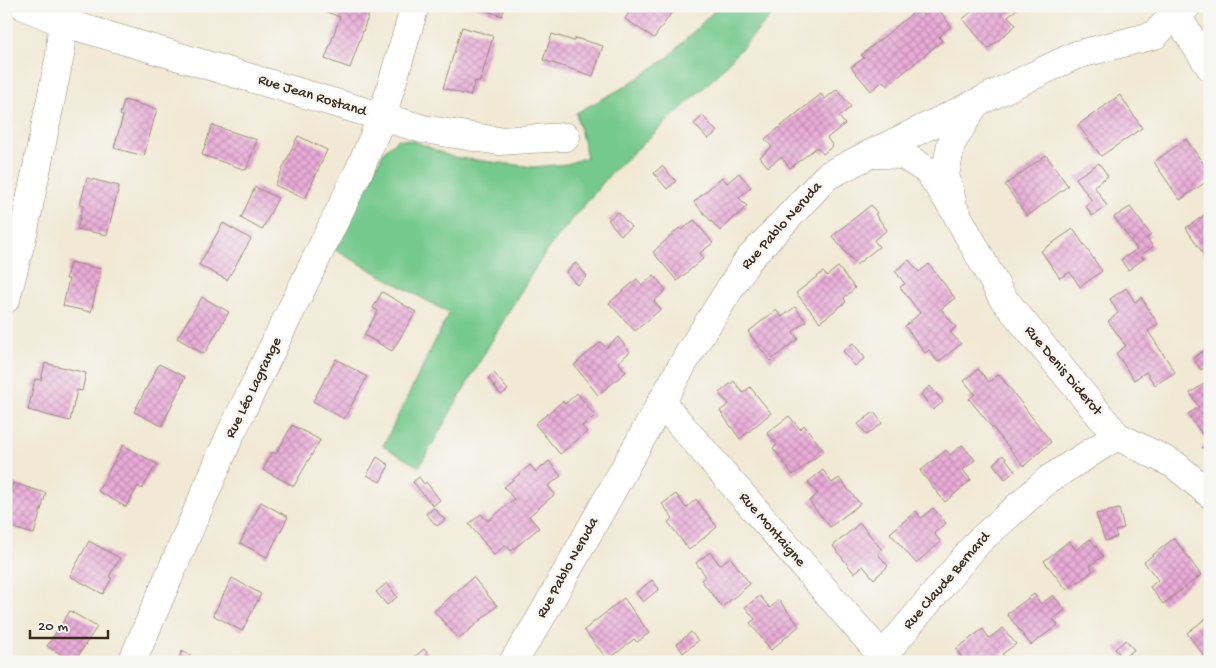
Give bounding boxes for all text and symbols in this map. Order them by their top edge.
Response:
street label: Rue Jean Rostand [256,71,370,121]
street label: Rue Pablo Neruda [738,178,827,274]
street label: Rue Denis Diderot [1020,322,1107,421]
street label: Rue Léo Lagrange [222,334,286,441]
street label: Rue Montaigne [735,489,809,571]
street label: Rue Pablo Neruda [533,514,603,621]
street label: Rue Claude Bernard [900,528,995,633]
scale bar [30,608,108,640]
text: 20 m [38,618,68,636]

